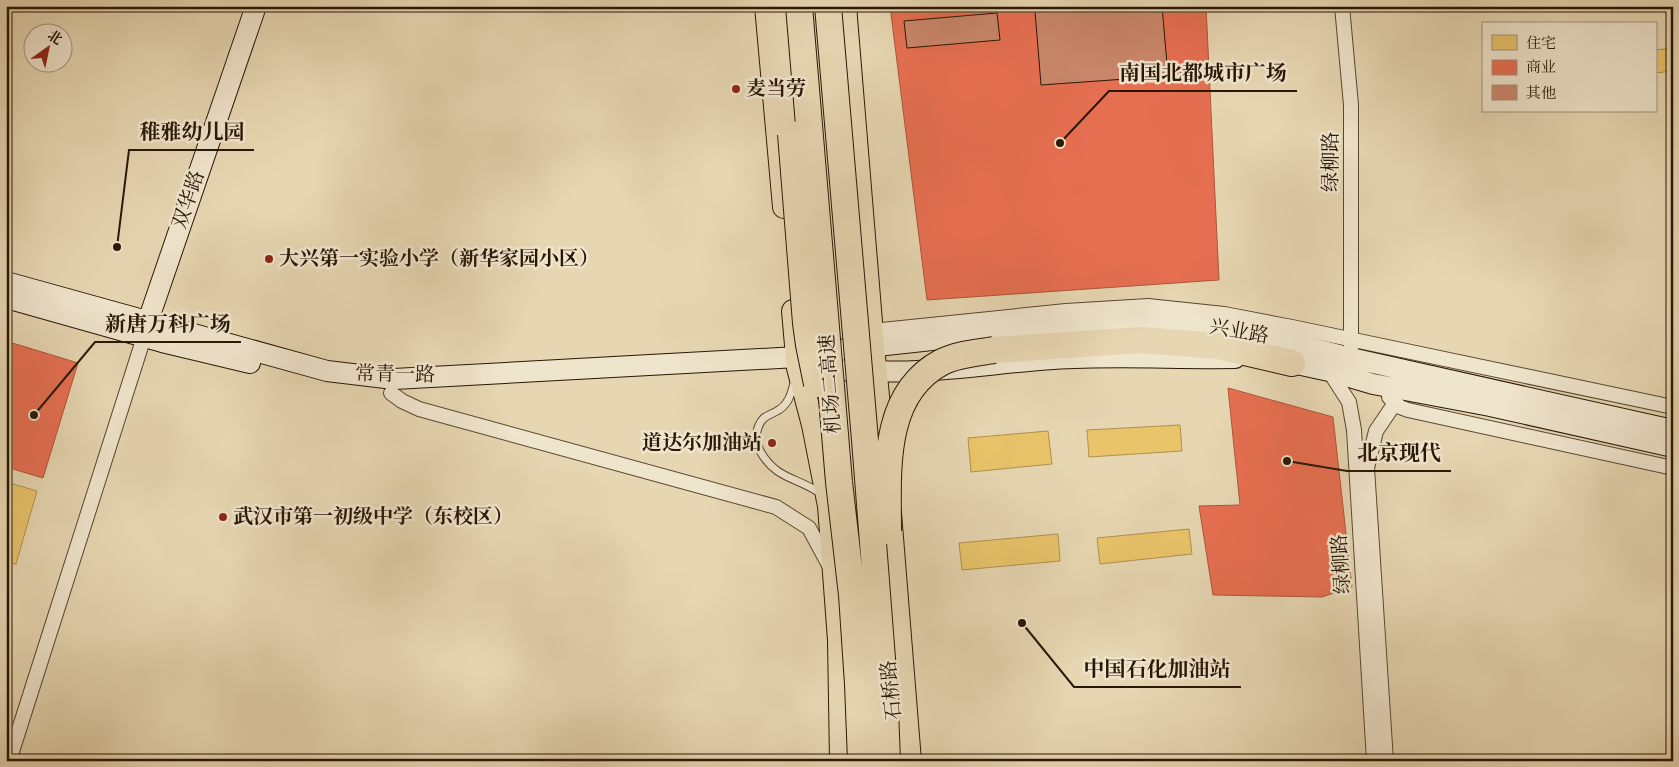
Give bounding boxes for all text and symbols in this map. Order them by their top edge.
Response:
north arrow [22,22,72,72]
legend [1482,22,1656,112]
text: 北 [44,27,65,49]
text: 住宅 [1526,34,1556,53]
callout: 南国北都城市广场 [1109,55,1297,91]
text: 商业 [1526,58,1556,77]
text: 南国北都城市广场 [1119,61,1287,87]
place label: 麦当劳 [746,77,806,102]
marker: 麦当劳 [730,83,742,95]
text: 其他 [1526,84,1556,103]
callout: 稚雅幼儿园 [129,114,254,150]
text: 稚雅幼儿园 [140,120,245,146]
street label: 绿柳路 [1319,132,1344,192]
street label: 双华路 [167,168,211,232]
place label: 大兴第一实验小学（新华家园小区） [279,247,599,272]
marker: 大兴第一实验小学（新华家园小区） [263,253,275,265]
callout: 新唐万科广场 [95,306,241,342]
text: 新唐万科广场 [105,312,231,338]
street label: 兴业路 [1207,314,1271,350]
street label: 机场二高速 [815,333,847,435]
street label: 常青一路 [355,362,435,388]
place label: 道达尔加油站 [642,431,762,456]
callout: 北京现代 [1347,435,1451,471]
marker: 道达尔加油站 [766,437,778,449]
text: 北京现代 [1357,441,1441,467]
place label: 武汉市第一初级中学（东校区） [233,505,513,530]
marker: 武汉市第一初级中学（东校区） [217,511,229,523]
street label: 绿柳路 [1327,533,1357,595]
callout: 中国石化加油站 [1074,651,1241,687]
text: 中国石化加油站 [1084,657,1231,683]
street label: 石桥路 [876,659,908,721]

